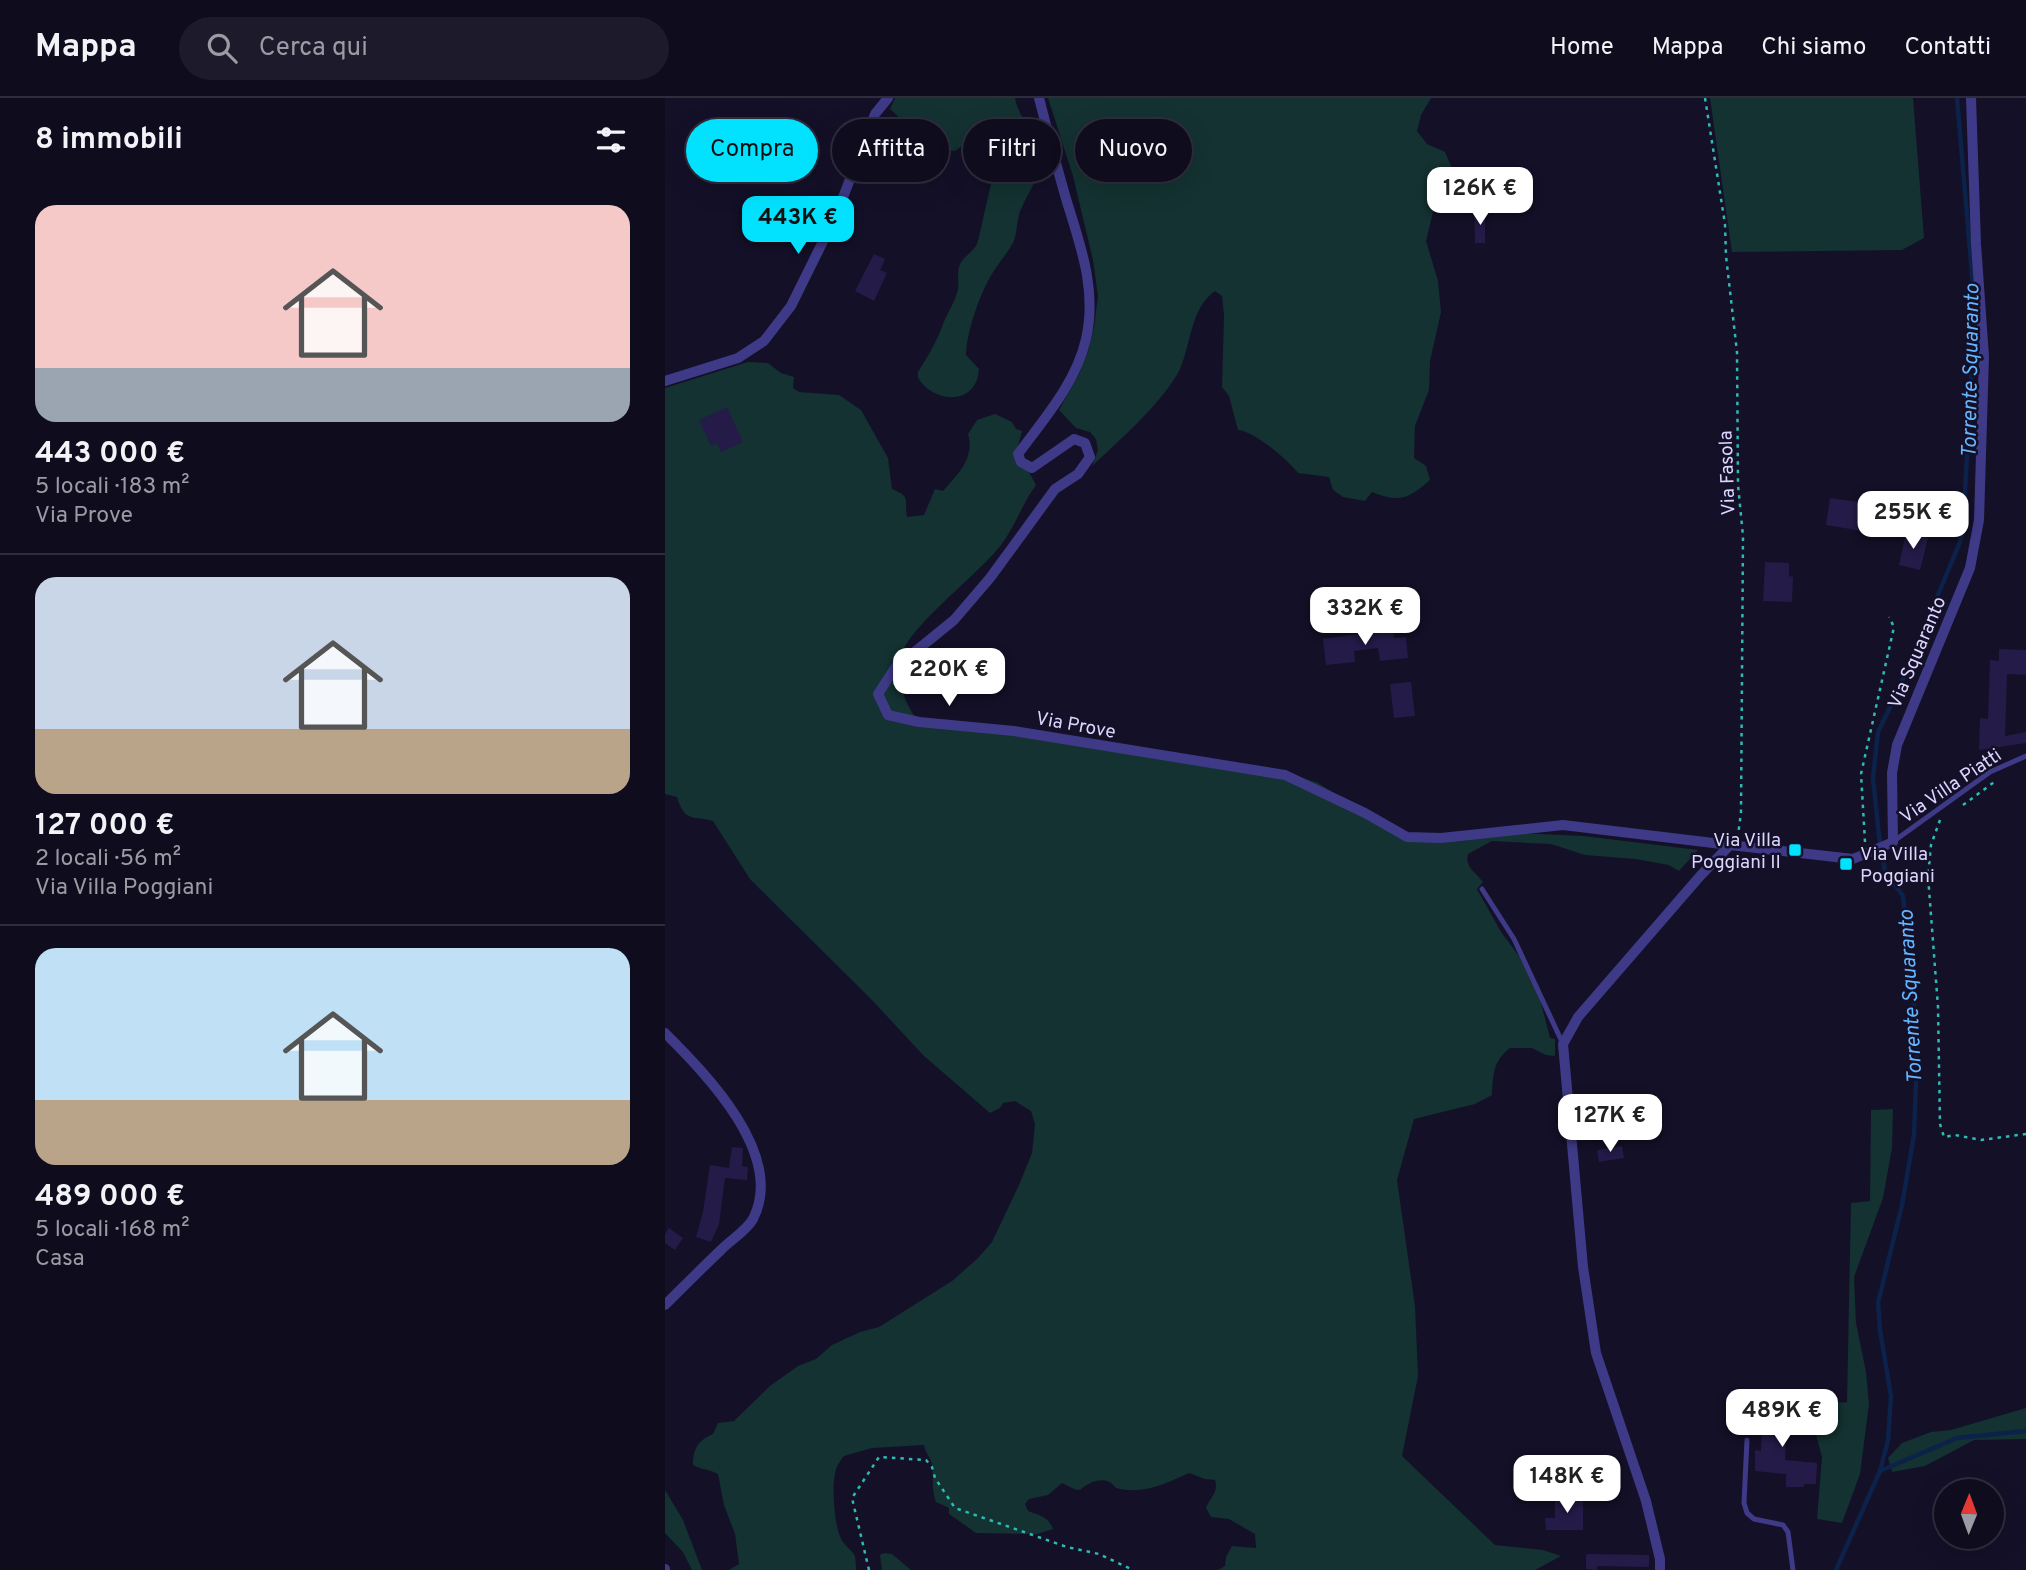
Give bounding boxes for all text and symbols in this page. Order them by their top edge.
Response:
search box [179,17,669,80]
text: Mappa [35,27,137,69]
icon: search [203,29,241,67]
text: Cerca qui [259,32,368,65]
text: Home [1550,33,1614,63]
text: Mappa [1652,33,1723,63]
text: Chi siamo [1761,33,1866,63]
text: Contatti [1904,33,1991,63]
chip: Compra [686,119,818,182]
chip: Affitta [832,119,949,182]
chip: Filtri [963,119,1061,182]
chip: Nuovo [1075,119,1192,182]
icon: filters [592,121,630,159]
text: 8 immobili [35,122,183,159]
pin: 126K € [1423,167,1537,227]
text: 126K € [1443,175,1517,204]
pin: 443K € [741,197,855,256]
text: 443K € [758,204,838,233]
icon: home [270,250,396,376]
water label: Torrente Squaranto [1956,283,1987,458]
street label: Via Fasola [1715,430,1741,516]
text: 443 000 € [35,436,185,473]
text: 5 locali · 183 m² [35,473,190,502]
pin: 255K € [1856,491,1970,551]
text: 255K € [1874,499,1952,528]
text: Via Prove [35,502,133,531]
pin: 332K € [1308,588,1422,647]
street label: Via Squaranto [1883,593,1952,713]
text: 332K € [1326,595,1404,624]
icon: home [270,622,396,748]
pin: 220K € [892,648,1006,708]
text: 220K € [909,656,989,685]
street label: Via Prove [1034,707,1118,745]
street label: Via Villa Piatti [1896,744,2007,829]
text: 127 000 € [35,808,175,845]
place label: Via Villa Poggiani II [1691,829,1781,875]
marker: Via Villa Poggiani II [1787,842,1803,858]
place label: Via Villa Poggiani [1860,843,1935,889]
text: 2 locali · 56 m² [35,845,181,874]
marker: Via Villa Poggiani [1838,856,1854,872]
text: Via Villa Poggiani [35,874,213,903]
water label: Torrente Squaranto [1893,908,1930,1085]
icon: home [270,993,396,1119]
pin: 127K € [1553,1094,1667,1154]
text: 127K € [1574,1102,1646,1131]
text: 489 000 € [35,1179,185,1216]
text: 5 locali · 168 m² [35,1216,190,1245]
text: Casa [35,1245,85,1274]
pin: 489K € [1725,1390,1839,1449]
text: 489K € [1742,1397,1822,1426]
pin: 148K € [1510,1456,1624,1515]
text: 148K € [1529,1463,1605,1492]
north arrow [1934,1479,2004,1549]
map controls [1934,1479,2004,1549]

